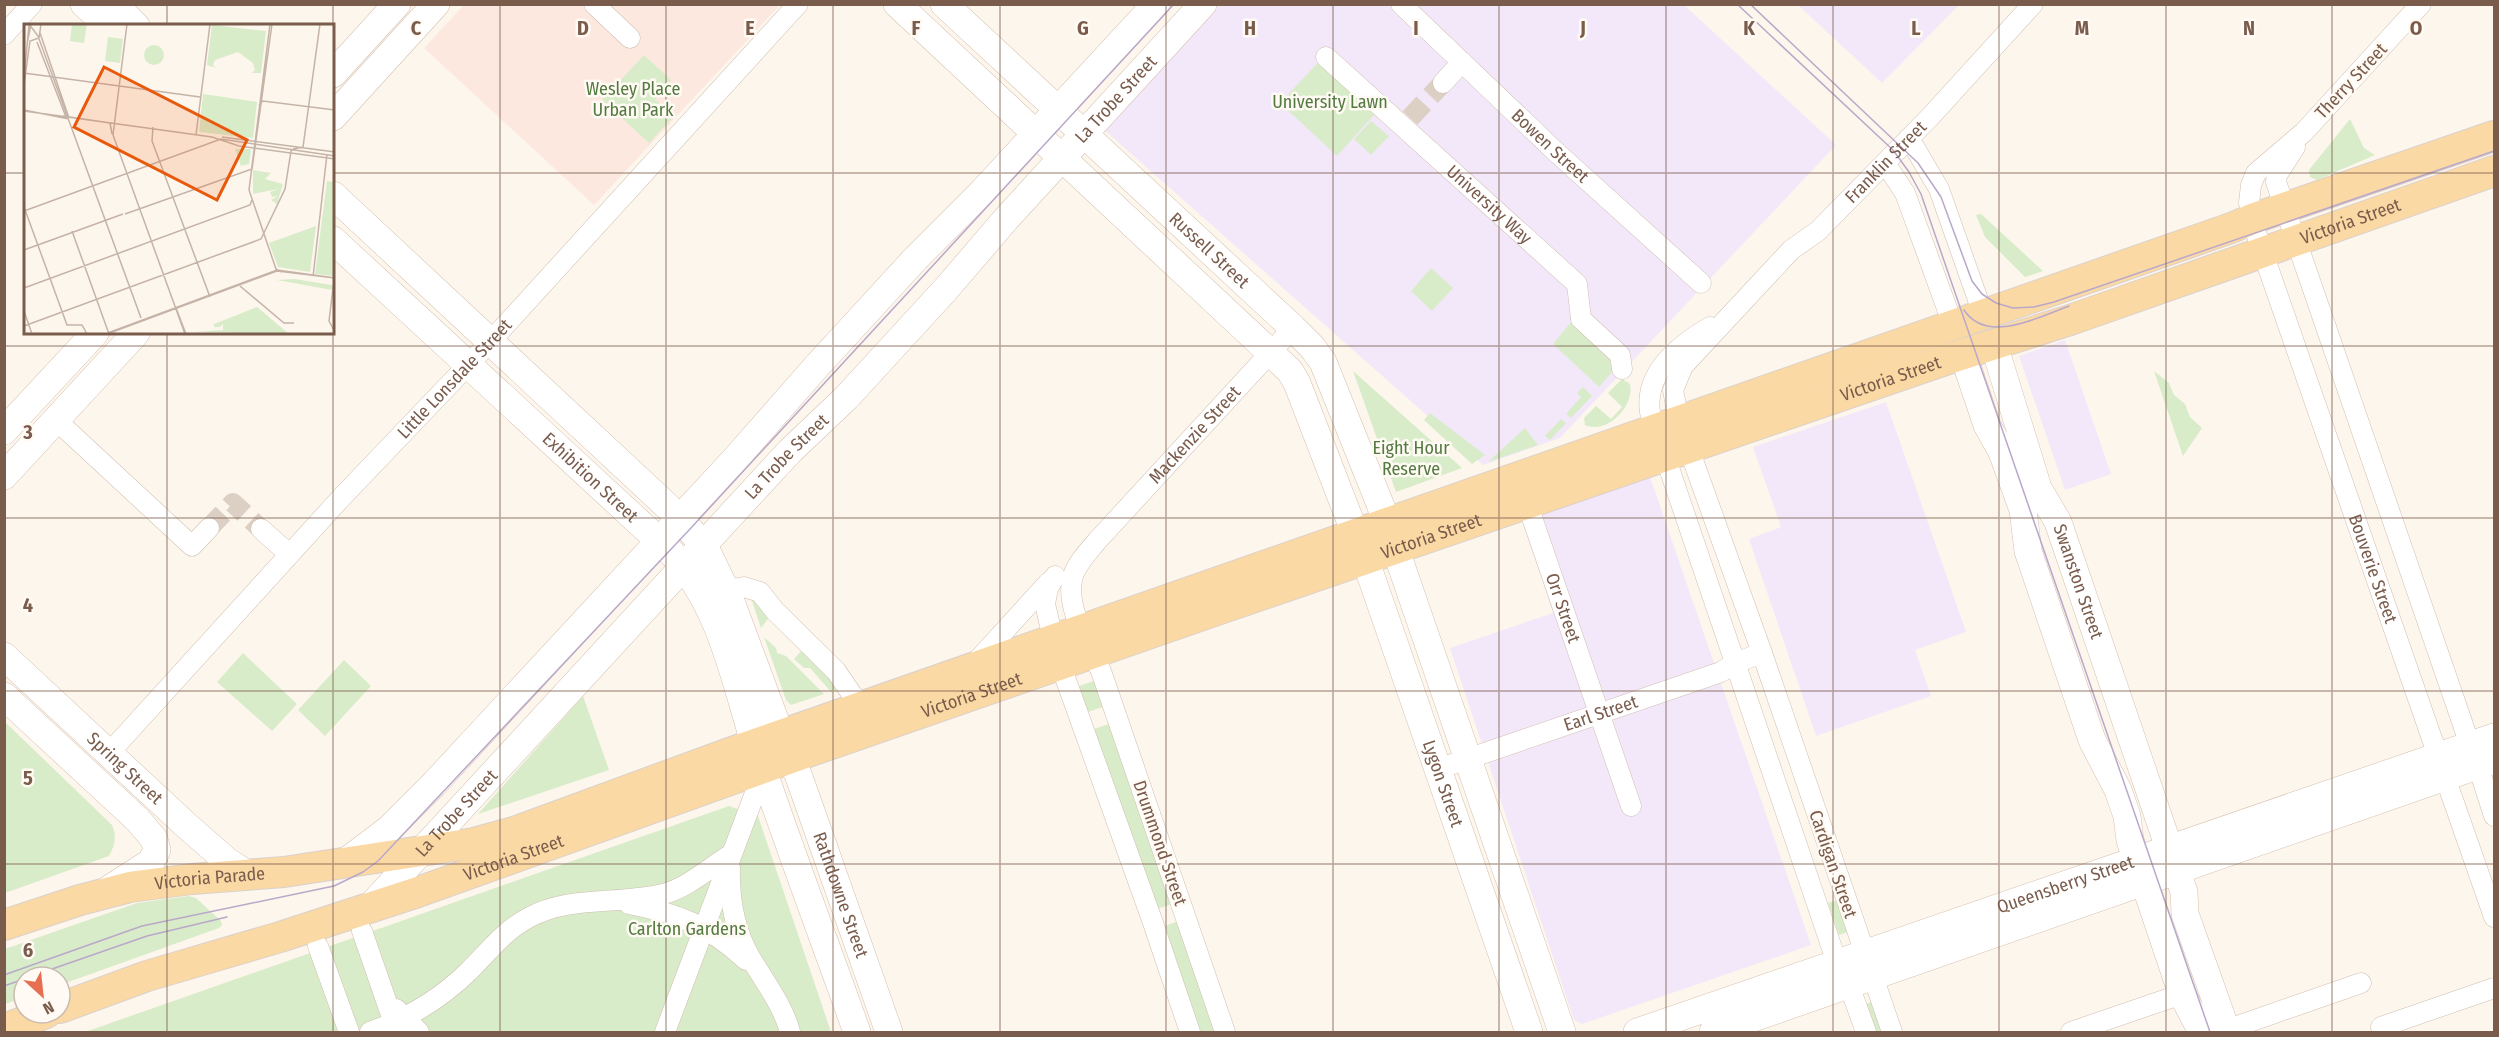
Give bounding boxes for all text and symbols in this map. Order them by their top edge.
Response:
text: C [411,16,422,40]
text: D [577,16,589,40]
text: E [745,16,755,40]
text: F [912,16,921,40]
text: G [1077,16,1089,40]
text: H [1244,16,1256,40]
text: I [1413,16,1419,40]
text: J [1579,16,1586,40]
text: K [1743,16,1755,40]
text: L [1911,16,1921,40]
text: M [2075,16,2089,40]
text: N [2243,16,2255,40]
text: O [2410,16,2422,40]
inset map [24,24,334,334]
street label: Therry Street [2310,38,2392,124]
street label: La Trobe Street [1070,51,1161,148]
park label: Wesley Place Urban Park [586,78,680,121]
park label: University Lawn [1272,91,1388,113]
street label: Bowen Street [1507,104,1594,188]
street label: Franklin Street [1841,116,1931,208]
street label: University Way [1442,160,1536,249]
street label: Victoria Street [2297,194,2404,249]
street label: Russell Street [1165,208,1254,293]
street label: Little Lonsdale Street [393,314,517,443]
street label: Victoria Street [1838,351,1944,406]
street label: Mackenzie Street [1144,381,1245,488]
street label: La Trobe Street [740,409,833,504]
text: 3 [22,420,33,444]
street label: Exhibition Street [538,428,643,527]
park label: Eight Hour Reserve [1372,437,1450,480]
street label: Victoria Street [1378,509,1484,564]
street label: Bouverie Street [2344,511,2402,626]
street label: Swanston Street [2049,521,2108,642]
street label: Orr Street [1541,570,1585,646]
text: 4 [23,593,33,617]
street label: Victoria Street [919,668,1025,723]
street label: Earl Street [1561,690,1641,736]
street label: Spring Street [82,728,168,809]
street label: Lygon Street [1418,737,1468,830]
street label: La Trobe Street [411,765,502,861]
text: 5 [23,766,33,790]
street label: Drummond Street [1128,778,1192,909]
street label: Cardigan Street [1804,807,1862,921]
street label: Rathdowne Street [808,829,873,961]
street label: Victoria Street [461,830,567,886]
street label: Queensberry Street [1994,851,2137,918]
street label: Victoria Parade [153,862,266,895]
park label: Carlton Gardens [628,918,746,940]
text: 6 [23,938,33,962]
north arrow [12,965,72,1025]
text: N [40,997,57,1019]

